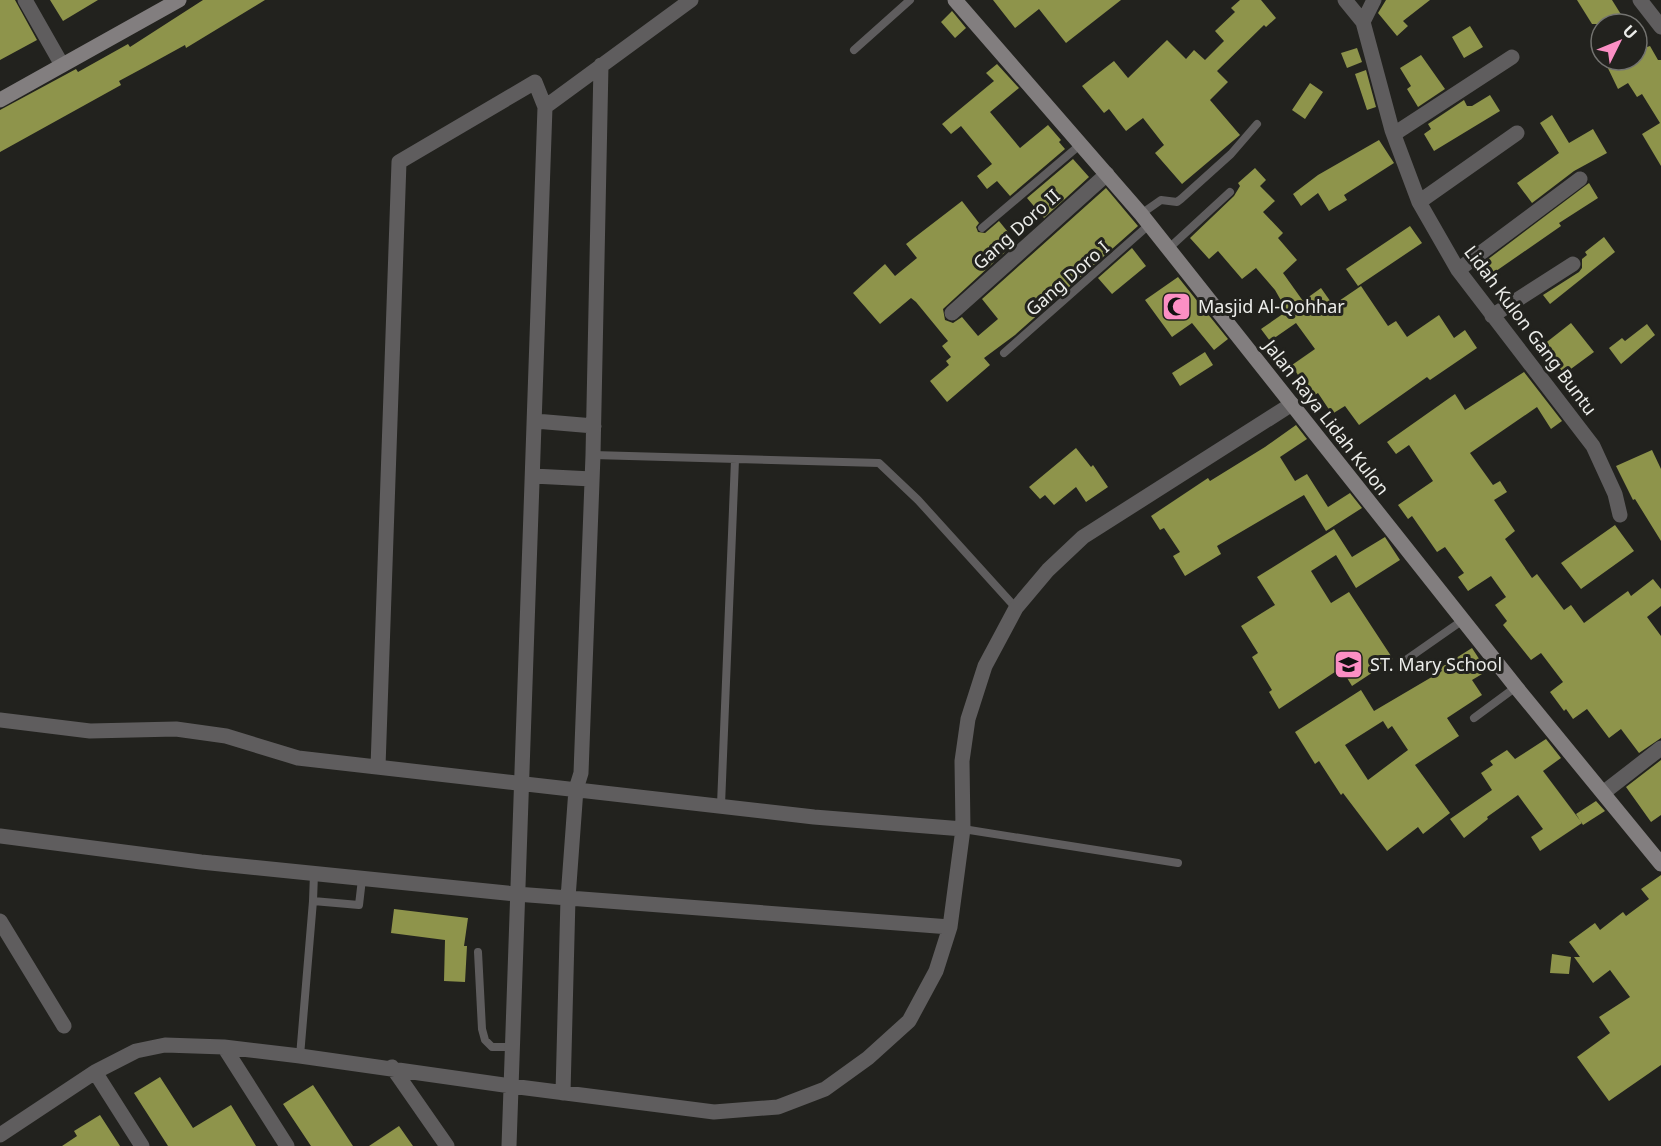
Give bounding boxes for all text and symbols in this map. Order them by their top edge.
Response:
north arrow [1589,12,1649,72]
text: U [1618,20,1642,44]
street label: Gang Doro II [967,184,1065,274]
street label: Gang Doro I [1020,235,1114,321]
street label: Lidah Kulon Gang Buntu [1459,240,1603,420]
mosque icon: Masjid Al-Qohhar [1161,290,1193,322]
place label: Masjid Al-Qohhar [1198,294,1345,318]
street label: Jalan Raya Lidah Kulon [1258,333,1395,500]
school or university icon: ST. Mary School [1333,648,1365,680]
place label: ST. Mary School [1370,652,1502,676]

